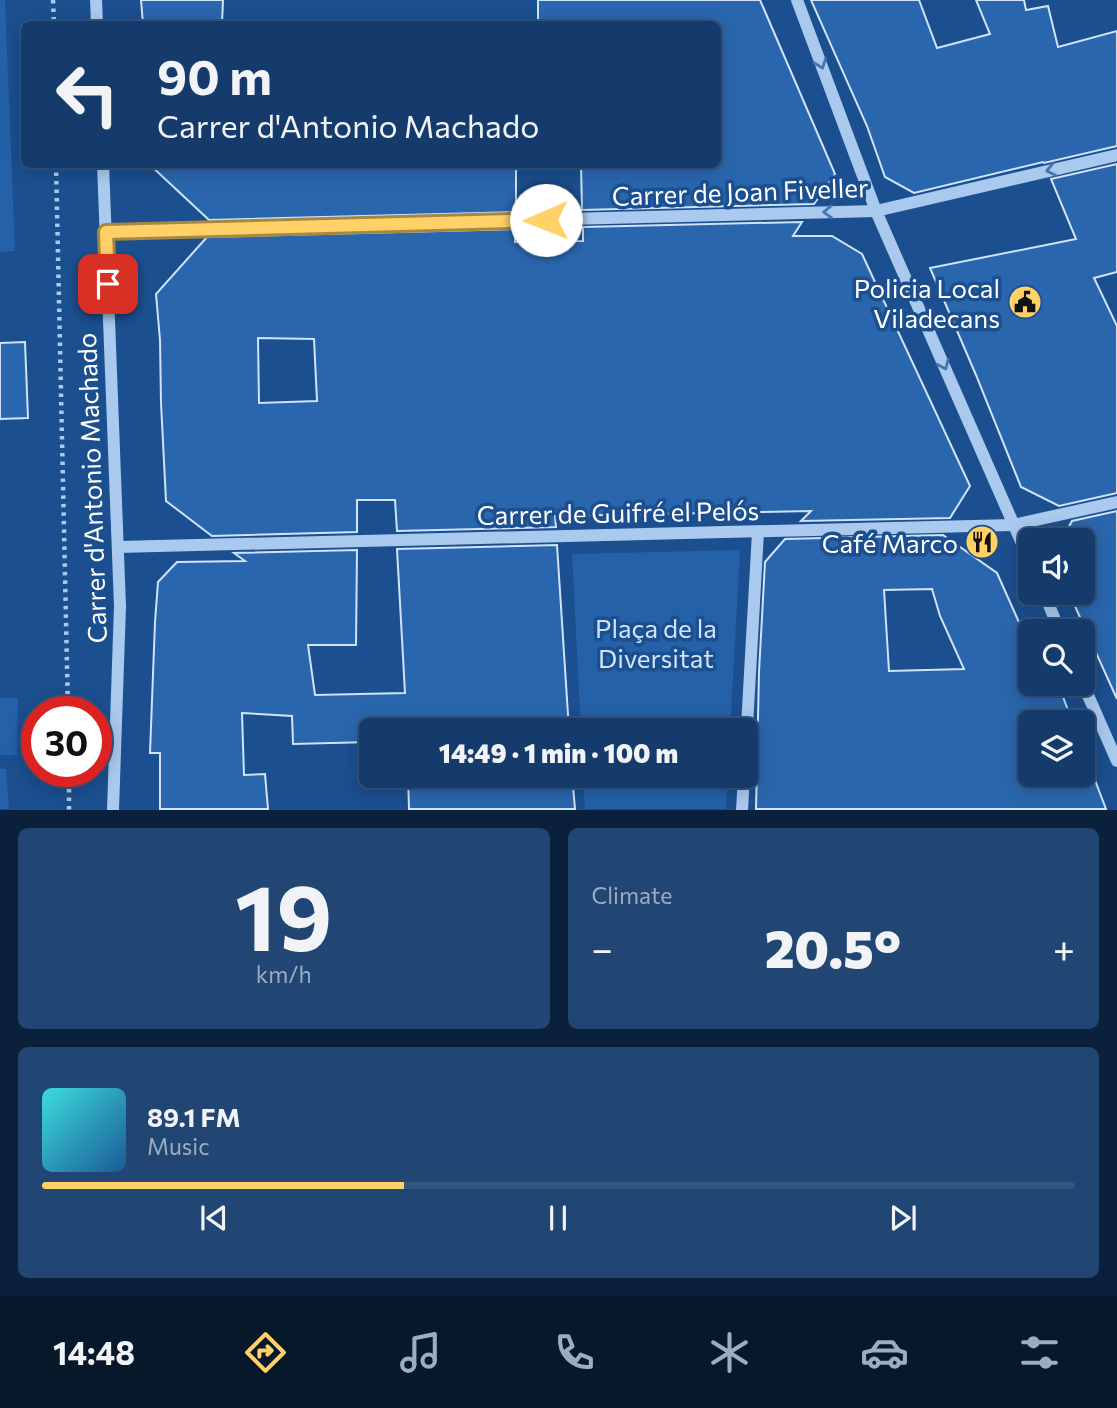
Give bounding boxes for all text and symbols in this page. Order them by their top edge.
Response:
text: 90 m [157,45,272,105]
icon: left [42,49,133,140]
one-way arrow [812,57,826,69]
text: Carrer d'Antonio Machado [157,105,539,145]
one-way arrow [1045,162,1057,177]
street label: Carrer de Joan Fiveller [611,171,869,211]
position arrow [509,183,583,257]
one-way arrow [822,205,833,220]
pin [78,254,138,314]
icon: arrive [89,265,127,303]
place label: Policia Local Viladecans [854,272,1000,333]
public building icon: Policia Local Viladecans [1006,283,1044,321]
street label: Carrer d'Antonio Machado [70,332,112,644]
one-way arrow [936,358,950,370]
street label: Carrer de Guifré el Pelós [477,494,759,530]
restaurant icon: Café Marco [963,523,1001,561]
place label: Café Marco [822,527,958,558]
map controls [1018,528,1095,787]
button: sound [1018,528,1095,605]
park label: Plaça de la Diversitat [595,612,717,673]
button: search [1018,619,1095,696]
speed limit sign: 30 [21,696,112,787]
button: layers [1018,710,1095,787]
text: 14:49 · 1 min · 100 m [439,737,678,768]
text: 19 [235,858,332,970]
text: Climate [592,881,673,909]
text: 20.5° [765,915,901,979]
text: − [592,924,613,971]
text: + [1053,924,1075,971]
text: km/h [256,960,312,988]
text: 89.1 FM [147,1101,241,1132]
text: Music [147,1132,210,1160]
icon: previous [195,1199,233,1237]
icon: pause [539,1199,577,1237]
icon: next [884,1199,922,1237]
icon: directions [241,1328,290,1377]
icon: music [396,1328,445,1377]
icon: phone [550,1328,599,1377]
icon: climate [705,1328,754,1377]
icon: car [860,1328,909,1377]
icon: filters [1015,1328,1064,1377]
text: 14:48 [53,1332,135,1372]

